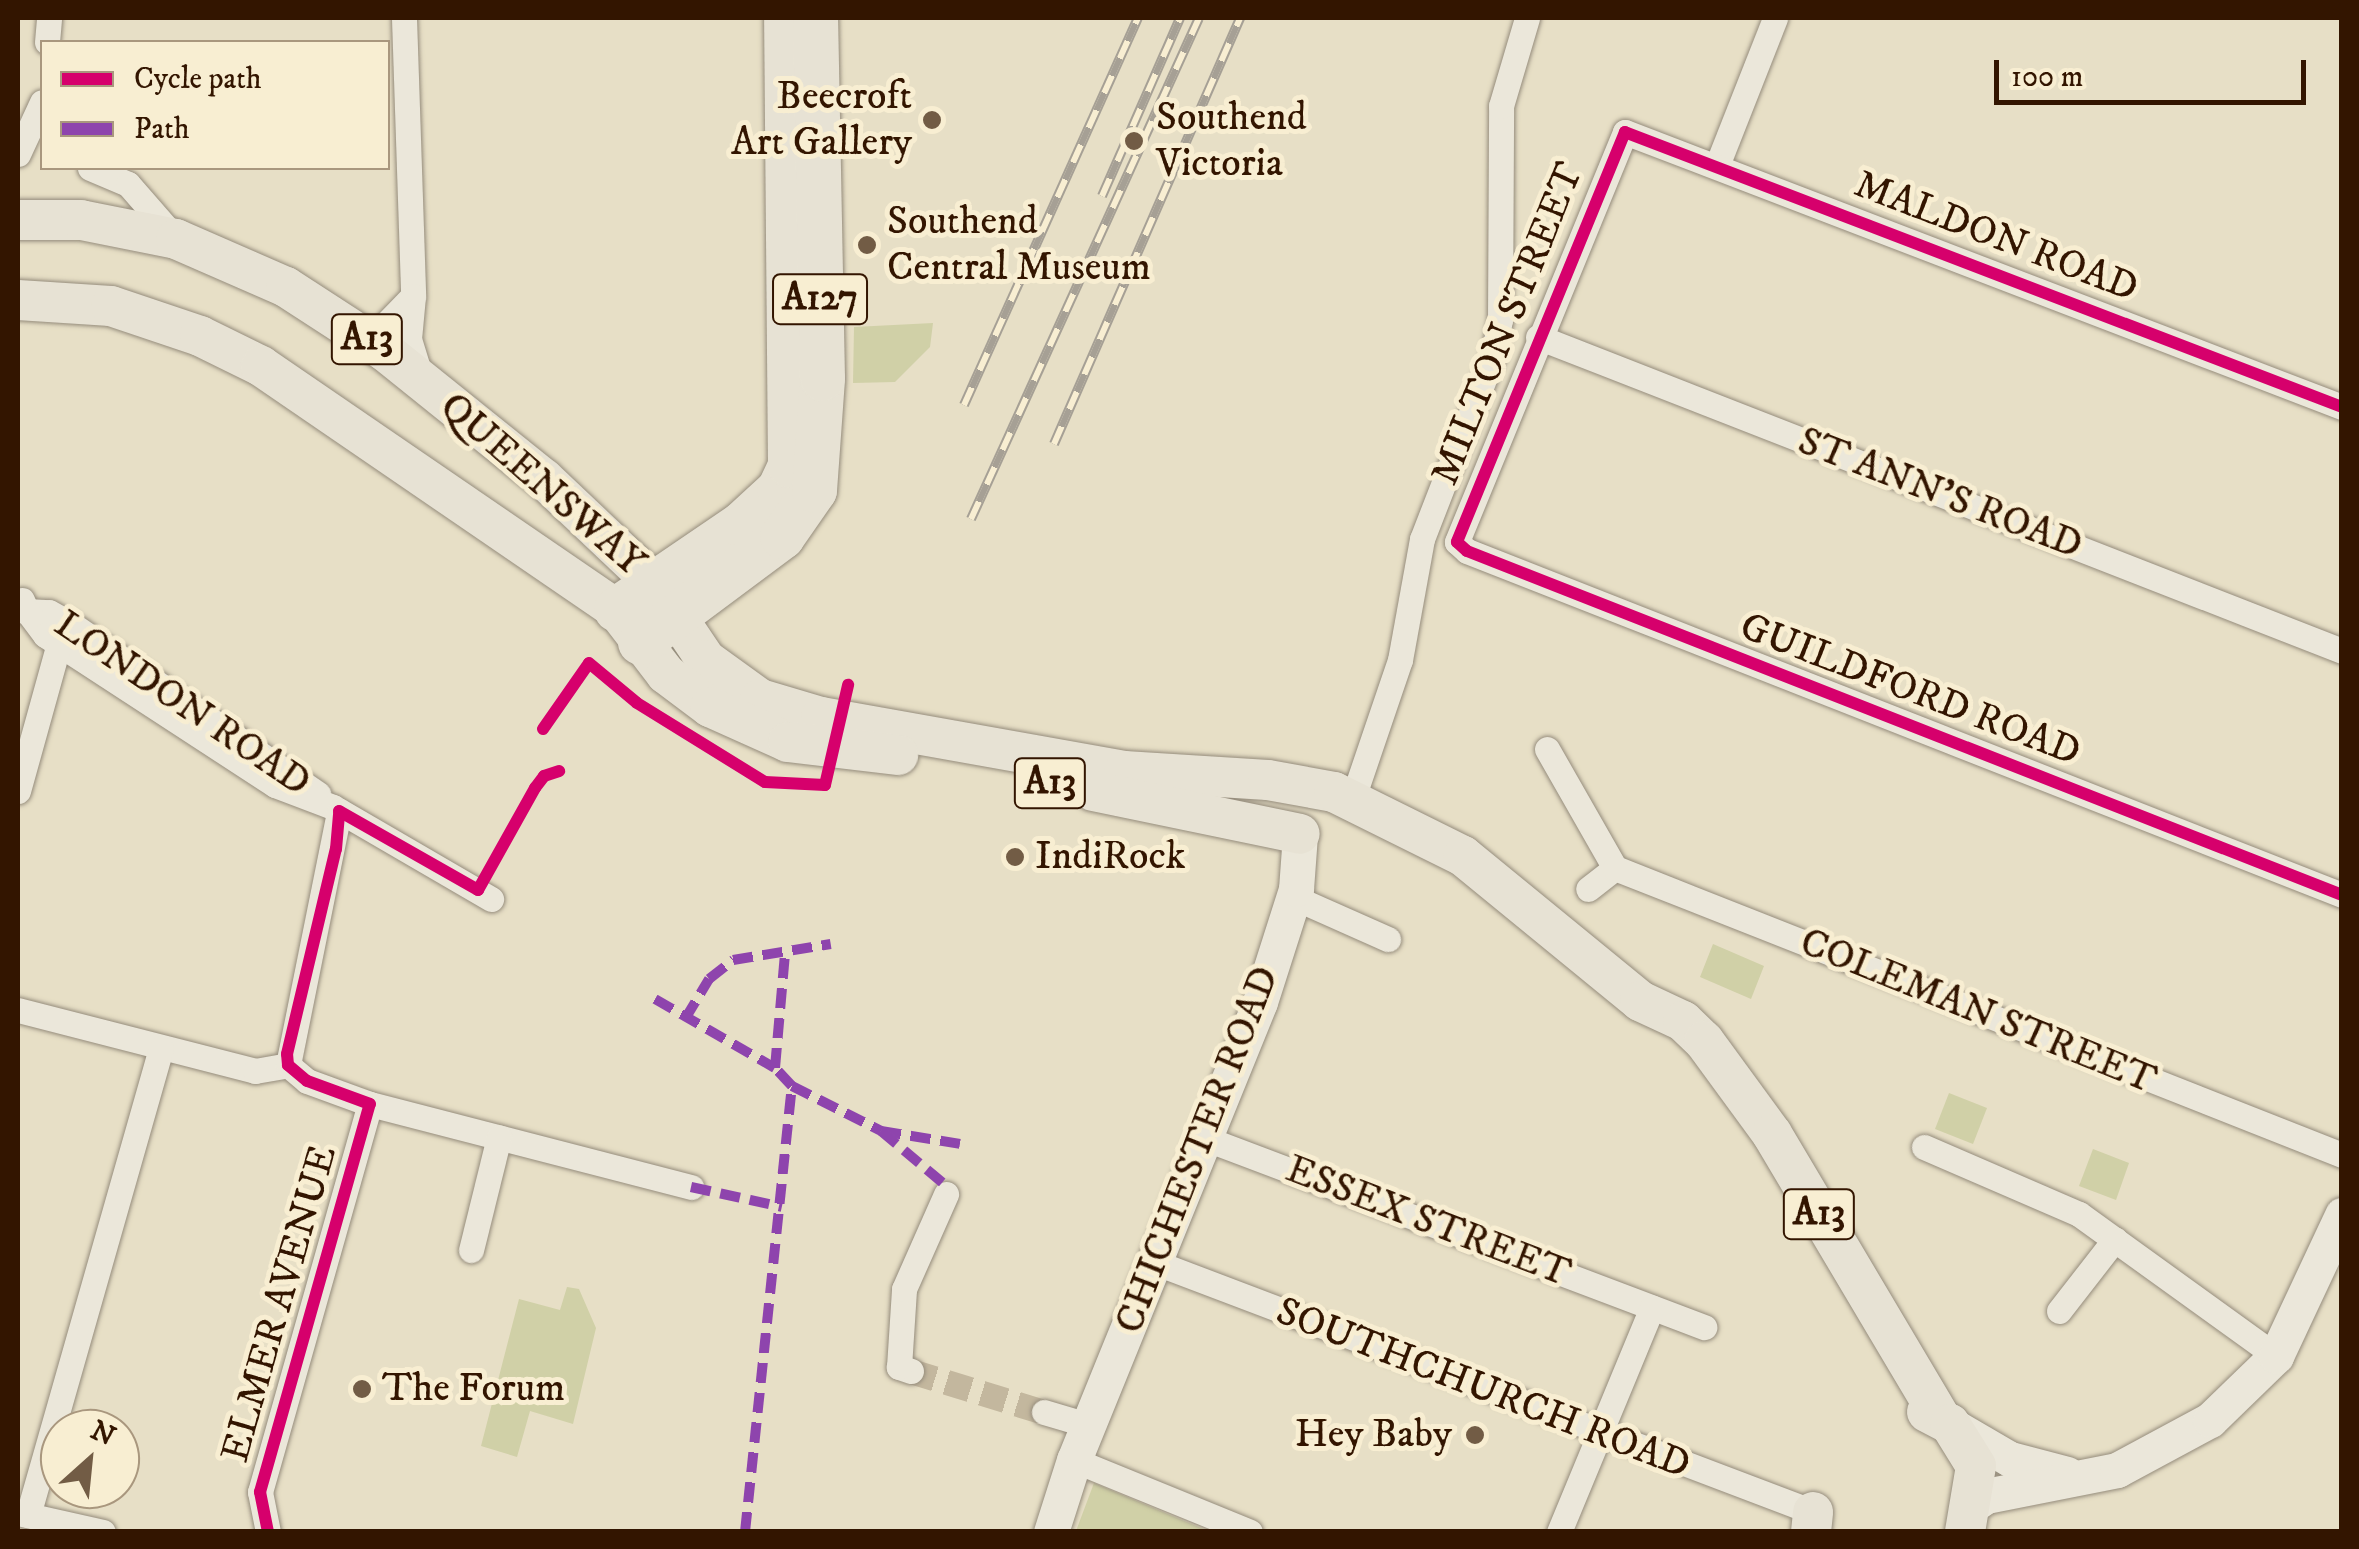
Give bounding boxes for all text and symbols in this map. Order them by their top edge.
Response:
legend [40,40,390,170]
scale bar [1999,40,2312,102]
text: 100 m [2011,59,2083,96]
text: Cycle path [134,61,262,98]
place label: Beecroft Art Gallery [731,73,912,167]
place label: Southend Victoria [1156,94,1307,188]
marker: Beecroft Art Gallery [921,109,943,131]
text: Path [134,111,190,148]
marker: Southend Victoria [1121,128,1147,154]
street label: MILTON STREET [1421,156,1595,492]
street label: MALDON ROAD [1848,161,2144,313]
place label: Southend Central Museum [887,198,1151,292]
marker: Southend Central Museum [856,234,878,256]
road number: A127 [770,266,870,332]
road number: A13 [330,306,404,372]
street label: QUEENSWAY [430,383,654,587]
street label: ST ANN'S ROAD [1791,418,2089,570]
street label: LONDON ROAD [45,601,319,807]
street label: GUILDFORD ROAD [1733,603,2087,777]
road number: A13 [1012,750,1088,816]
place label: IndiRock [1035,833,1185,881]
marker: IndiRock [1004,846,1026,868]
street label: COLEMAN STREET [1793,919,2163,1105]
street label: CHICHESTER ROAD [1106,960,1290,1340]
street label: ELMER AVENUE [212,1140,348,1468]
street label: ESSEX STREET [1279,1146,1577,1298]
road number: A13 [1782,1181,1856,1247]
street label: SOUTHCHURCH ROAD [1269,1288,1697,1490]
place label: The Forum [382,1365,565,1413]
marker: The Forum [351,1378,373,1400]
north arrow [40,1409,140,1509]
place label: Hey Baby [1295,1411,1452,1459]
text: N [85,1413,121,1454]
marker: Hey Baby [1462,1422,1488,1448]

